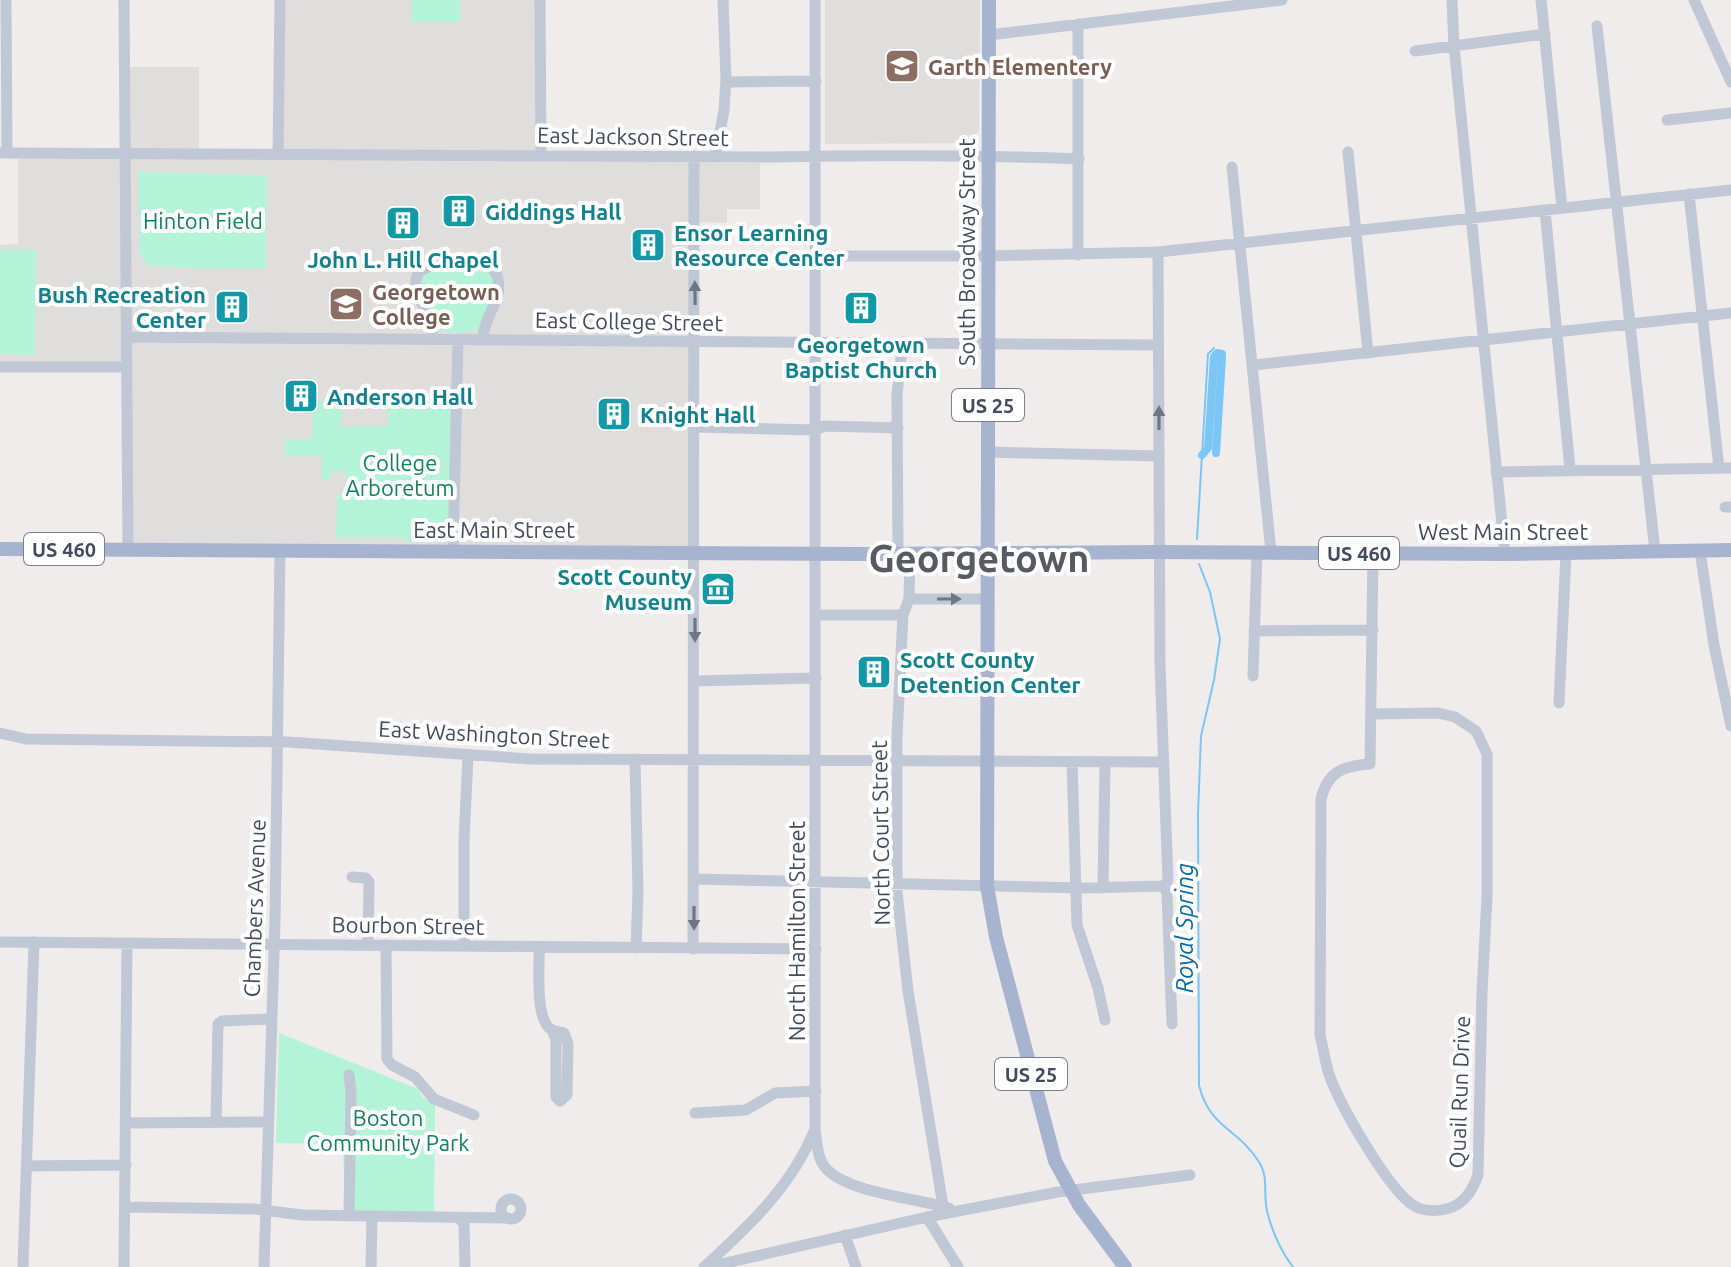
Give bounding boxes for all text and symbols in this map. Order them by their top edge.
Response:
school or university icon: Garth Elementery [883,47,921,85]
place label: Garth Elementery [928,54,1112,79]
street label: East Jackson Street [537,122,729,150]
street label: South Broadway Street [954,138,979,366]
building icon: Giddings Hall [440,192,478,230]
place label: Giddings Hall [485,199,622,224]
building icon: John L. Hill Chapel [384,204,422,242]
park label: Hinton Field [143,208,263,233]
place label: Ensor Learning Resource Center [674,220,845,270]
building icon: Ensor Learning Resource Center [629,226,667,264]
place label: John L. Hill Chapel [307,247,499,272]
place label: Georgetown College [372,279,500,329]
one-way arrow [689,280,701,305]
place label: Bush Recreation Center [37,282,206,332]
school or university icon: Georgetown College [327,285,365,323]
building icon: Bush Recreation Center [213,288,251,326]
building icon: Georgetown Baptist Church [842,289,880,327]
street label: East College Street [535,307,724,335]
place label: Georgetown Baptist Church [785,332,937,382]
building icon: Anderson Hall [282,377,320,415]
place label: Anderson Hall [327,384,474,409]
road number: US 25 [952,389,1024,421]
building icon: Knight Hall [595,395,633,433]
place label: Knight Hall [640,402,756,427]
one-way arrow [1153,405,1165,430]
park label: College Arboretum [345,450,455,500]
street label: East Main Street [413,517,575,542]
street label: West Main Street [1418,519,1588,544]
road number: US 460 [24,533,104,565]
district label: Georgetown [869,537,1089,579]
road number: US 460 [1319,537,1399,569]
place label: Scott County Museum [558,564,692,614]
museum icon: Scott County Museum [699,570,737,608]
one-way arrow [937,593,962,605]
one-way arrow [689,618,701,643]
place label: Scott County Detention Center [900,647,1081,697]
building icon: Scott County Detention Center [855,653,893,691]
street label: East Washington Street [378,715,610,753]
street label: North Court Street [866,740,894,926]
street label: Chambers Avenue [238,818,270,998]
street label: North Hamilton Street [784,820,809,1041]
water label: Royal Spring [1171,863,1198,993]
one-way arrow [688,906,700,931]
street label: Bourbon Street [332,911,485,939]
street label: Quail Run Drive [1444,1015,1474,1169]
road number: US 25 [995,1058,1067,1090]
park label: Boston Community Park [307,1105,469,1155]

